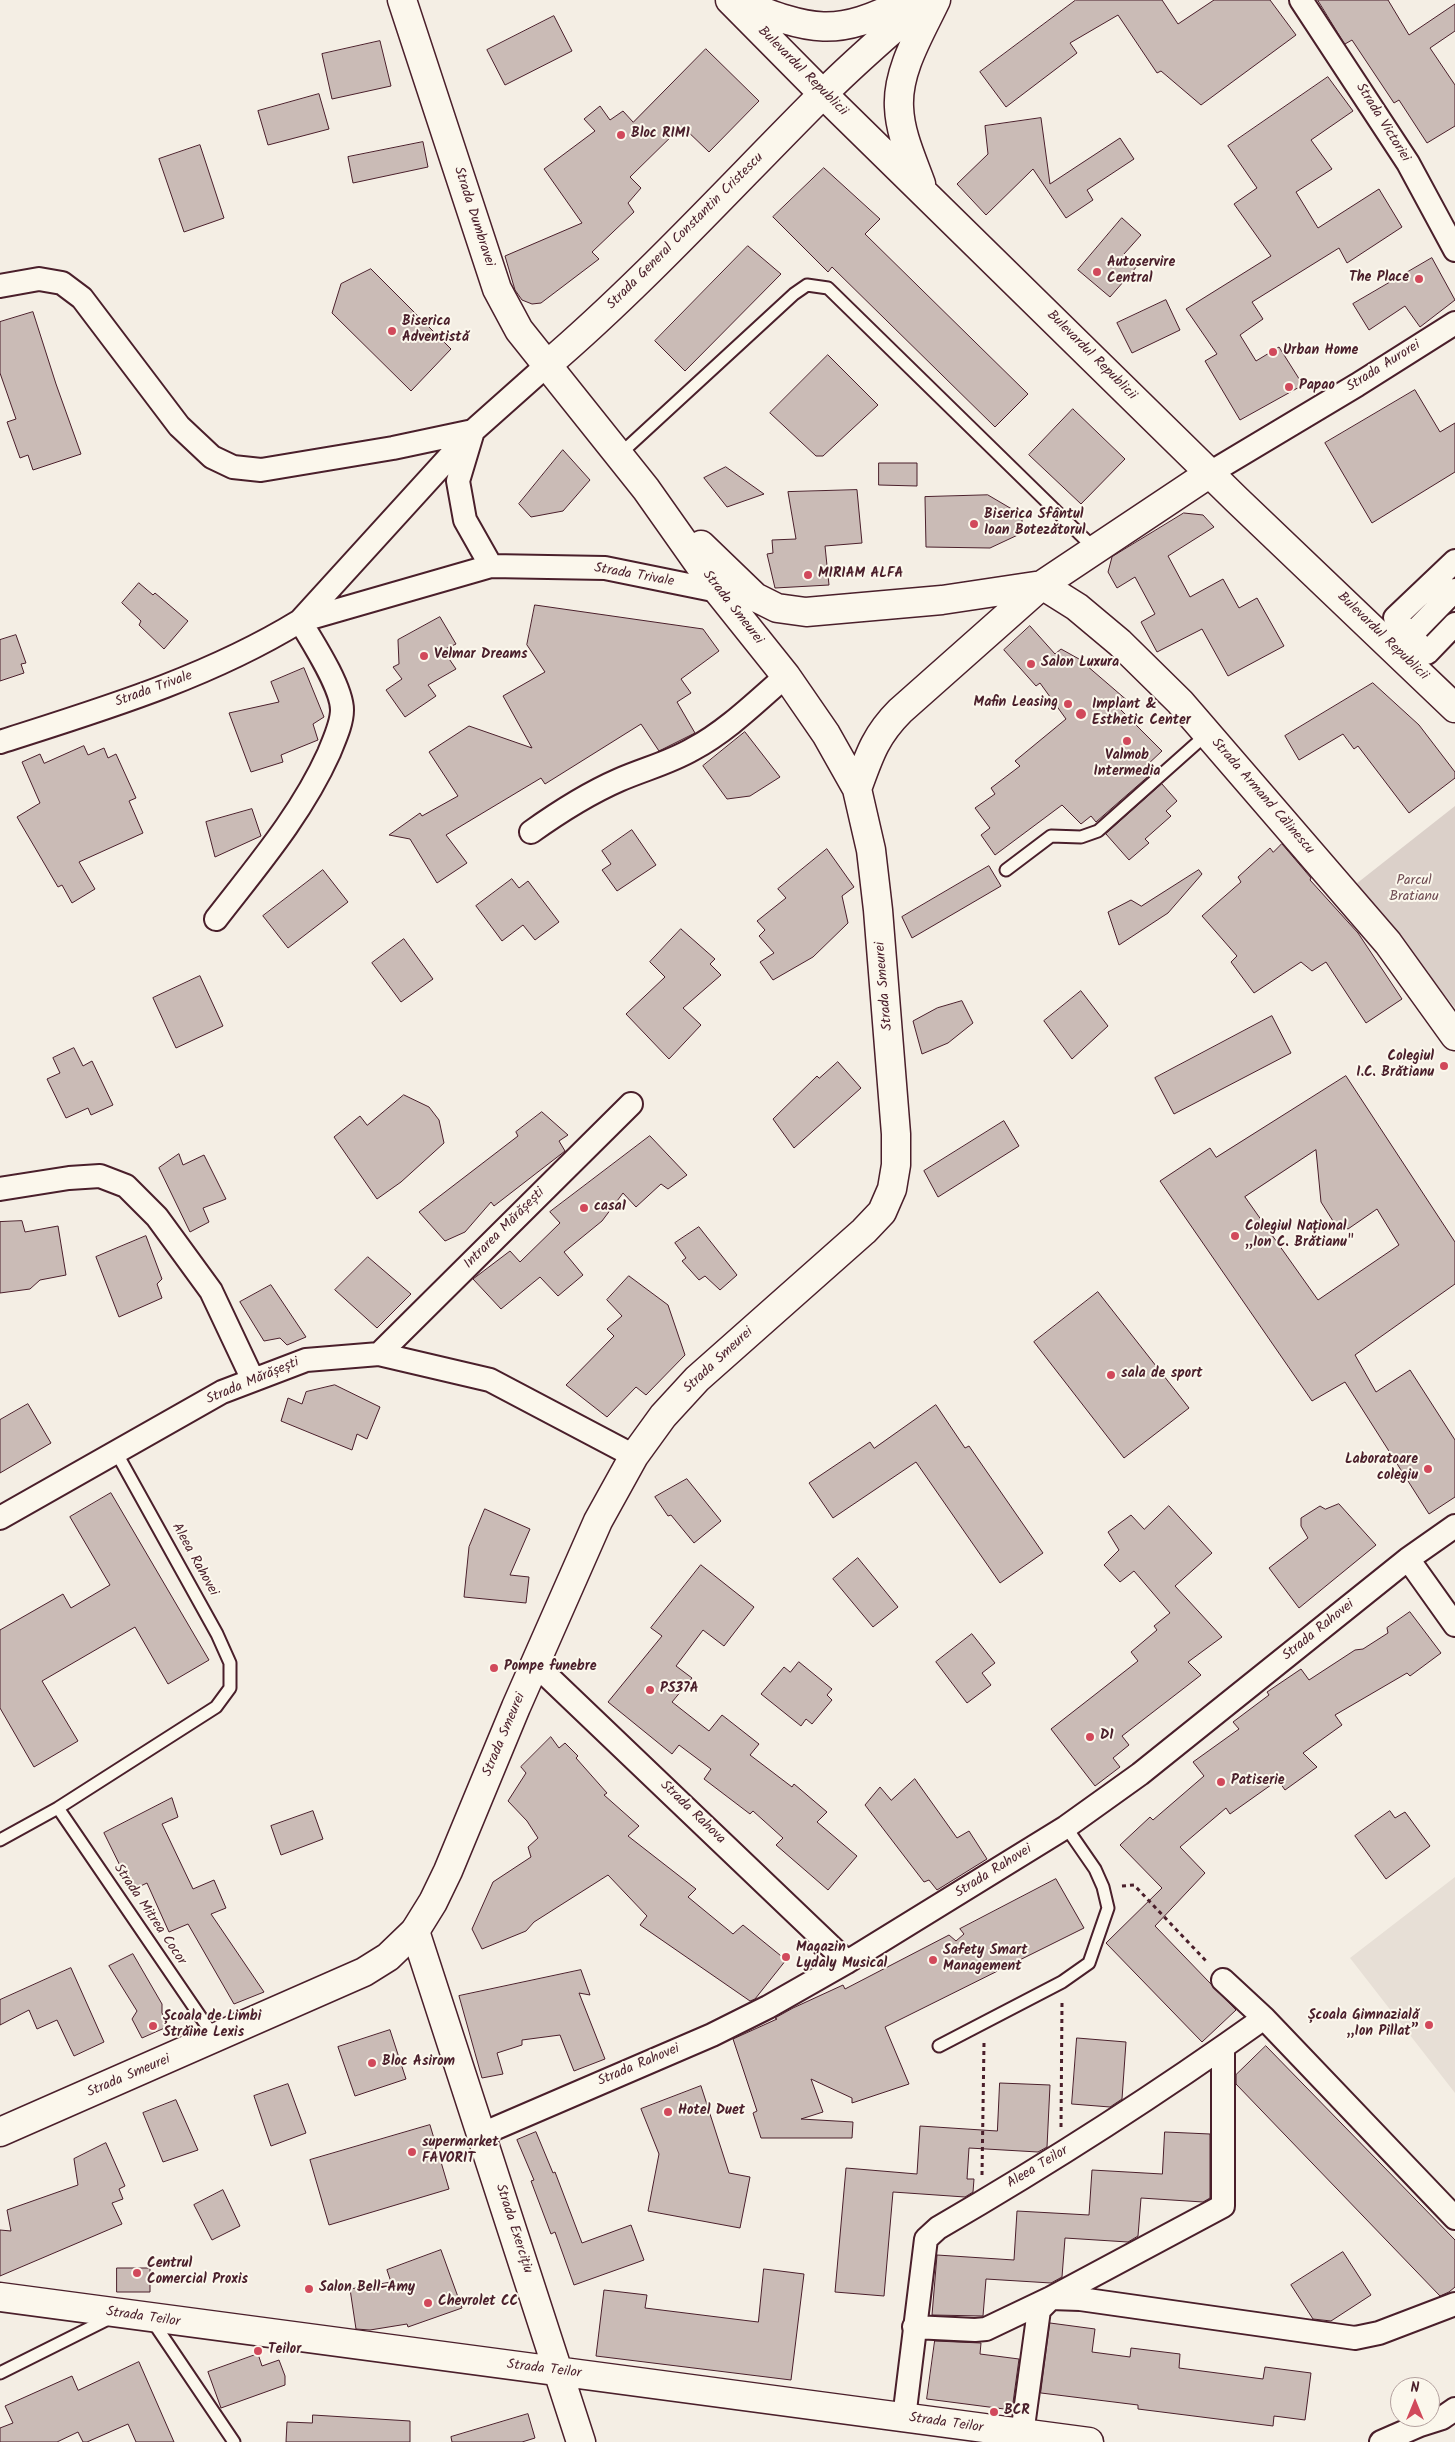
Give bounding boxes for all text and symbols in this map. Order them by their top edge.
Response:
street label: Bulevardul Republicii [754,24,850,120]
street label: Strada Victoriei [1351,81,1413,165]
place label: Bloc RIM1 [631,127,690,143]
marker: Bloc RIM1 [615,129,627,141]
street label: Strada General Constantin Cristescu [604,150,768,314]
street label: Strada Dumbravei [449,165,497,269]
place label: Autoservire Central [1107,256,1175,288]
marker: Autoservire Central [1091,266,1103,278]
place label: The Place [1349,271,1409,287]
marker: The Place [1413,273,1425,285]
street label: Bulevardul Republicii [1043,308,1139,404]
place label: Biserica Adventistă [402,315,469,348]
marker: Biserica Adventistă [386,325,398,337]
street label: Strada Aurorei [1344,338,1424,396]
place label: Urban Home [1283,344,1358,360]
marker: Urban Home [1267,346,1279,358]
place label: Papao [1299,379,1335,395]
marker: Papao [1283,381,1295,393]
place label: Biserica Sfântul Ioan Botezătorul [984,508,1086,540]
marker: Biserica Sfântul Ioan Botezătorul [968,518,980,530]
street label: Strada Trivale [593,561,675,591]
place label: MIRIAM ALFA [818,567,903,583]
street label: Strada Smeurei [698,568,766,648]
marker: MIRIAM ALFA [802,569,814,581]
street label: Bulevardul Republicii [1333,589,1431,685]
place label: Velmar Dreams [434,648,527,664]
marker: Velmar Dreams [418,650,430,662]
place label: Salon Luxura [1041,656,1119,672]
marker: Salon Luxura [1025,658,1037,670]
street label: Strada Trivale [113,668,195,712]
place label: Mafin Leasing [974,696,1058,712]
marker: Mafin Leasing [1062,698,1074,710]
place label: Implant & Esthetic Center [1092,698,1191,730]
marker: Implant & Esthetic Center [1074,707,1088,721]
marker: Valmob Intermedia [1121,735,1133,747]
street label: Strada Armand Călinescu [1207,735,1317,859]
place label: Valmob Intermedia [1094,749,1160,782]
park label: Parcul Bratianu [1389,874,1439,906]
street label: Strada Smeurei [873,941,897,1031]
place label: Colegiul I.C. Brătianu [1356,1050,1434,1082]
marker: Colegiul I.C. Brătianu [1438,1060,1450,1072]
street label: Intrarea Mărășești [461,1185,549,1273]
place label: casa1 [594,1200,626,1216]
marker: casa1 [578,1202,590,1214]
place label: Colegiul Național „Ion C. Brătianu" [1245,1220,1354,1252]
marker: Colegiul Național „Ion C. Brătianu" [1229,1230,1241,1242]
street label: Strada Smeurei [681,1324,757,1398]
street label: Strada Mărășești [204,1355,302,1409]
place label: sala de sport [1121,1367,1203,1383]
marker: sala de sport [1105,1369,1117,1381]
place label: Laboratoare colegiu [1345,1453,1418,1485]
marker: Laboratoare colegiu [1422,1463,1434,1475]
street label: Aleea Rahovei [167,1521,221,1599]
street label: Strada Rahovei [1280,1597,1358,1665]
place label: Pompe funebre [504,1660,597,1676]
marker: Pompe funebre [488,1662,500,1674]
place label: PS37A [660,1682,698,1698]
marker: PS37A [644,1684,656,1696]
street label: Strada Smeurei [480,1691,530,1779]
place label: D1 [1100,1729,1114,1745]
marker: D1 [1084,1731,1096,1743]
place label: Patiserie [1231,1774,1285,1790]
marker: Patiserie [1215,1776,1227,1788]
street label: Strada Rahova [656,1778,728,1848]
street label: Strada Rahovei [953,1842,1035,1902]
street label: Strada Mitrea Cocor [109,1861,189,1969]
place label: Magazin Lydaly Musical [796,1941,887,1974]
place label: Safety Smart Management [943,1944,1027,1976]
marker: Magazin Lydaly Musical [780,1951,792,1963]
marker: Safety Smart Management [927,1954,939,1966]
place label: Școala Gimnazială „Ion Pillat” [1308,2009,1419,2041]
place label: Școala de Limbi Străine Lexis [163,2010,261,2042]
marker: Școala Gimnazială „Ion Pillat” [1423,2019,1435,2031]
marker: Școala de Limbi Străine Lexis [147,2020,159,2032]
street label: Strada Rahovei [596,2041,682,2091]
street label: Strada Smeurei [85,2052,173,2102]
place label: Bloc Asirom [382,2055,455,2071]
marker: Bloc Asirom [366,2057,378,2069]
place label: Hotel Duet [678,2104,745,2120]
marker: Hotel Duet [662,2106,674,2118]
place label: supermarket FAVORIT [422,2136,498,2168]
street label: Aleea Teilor [1004,2143,1072,2193]
marker: supermarket FAVORIT [406,2146,418,2158]
street label: Strada Exercițiu [491,2182,535,2276]
place label: Centrul Comercial Proxis [147,2257,248,2290]
marker: Centrul Comercial Proxis [131,2267,143,2279]
place label: Salon Bell-Amy [319,2281,415,2297]
marker: Salon Bell-Amy [303,2283,315,2295]
place label: Chevrolet CC [438,2295,518,2311]
marker: Chevrolet CC [422,2297,434,2309]
street label: Strada Teilor [105,2304,181,2332]
place label: Teilor [268,2343,301,2359]
marker: Teilor [252,2345,264,2357]
street label: Strada Teilor [506,2357,582,2383]
north arrow [1390,2377,1440,2427]
text: N [1411,2377,1419,2399]
place label: BCR [1004,2404,1030,2420]
marker: BCR [988,2406,1000,2418]
street label: Strada Teilor [908,2410,984,2438]

